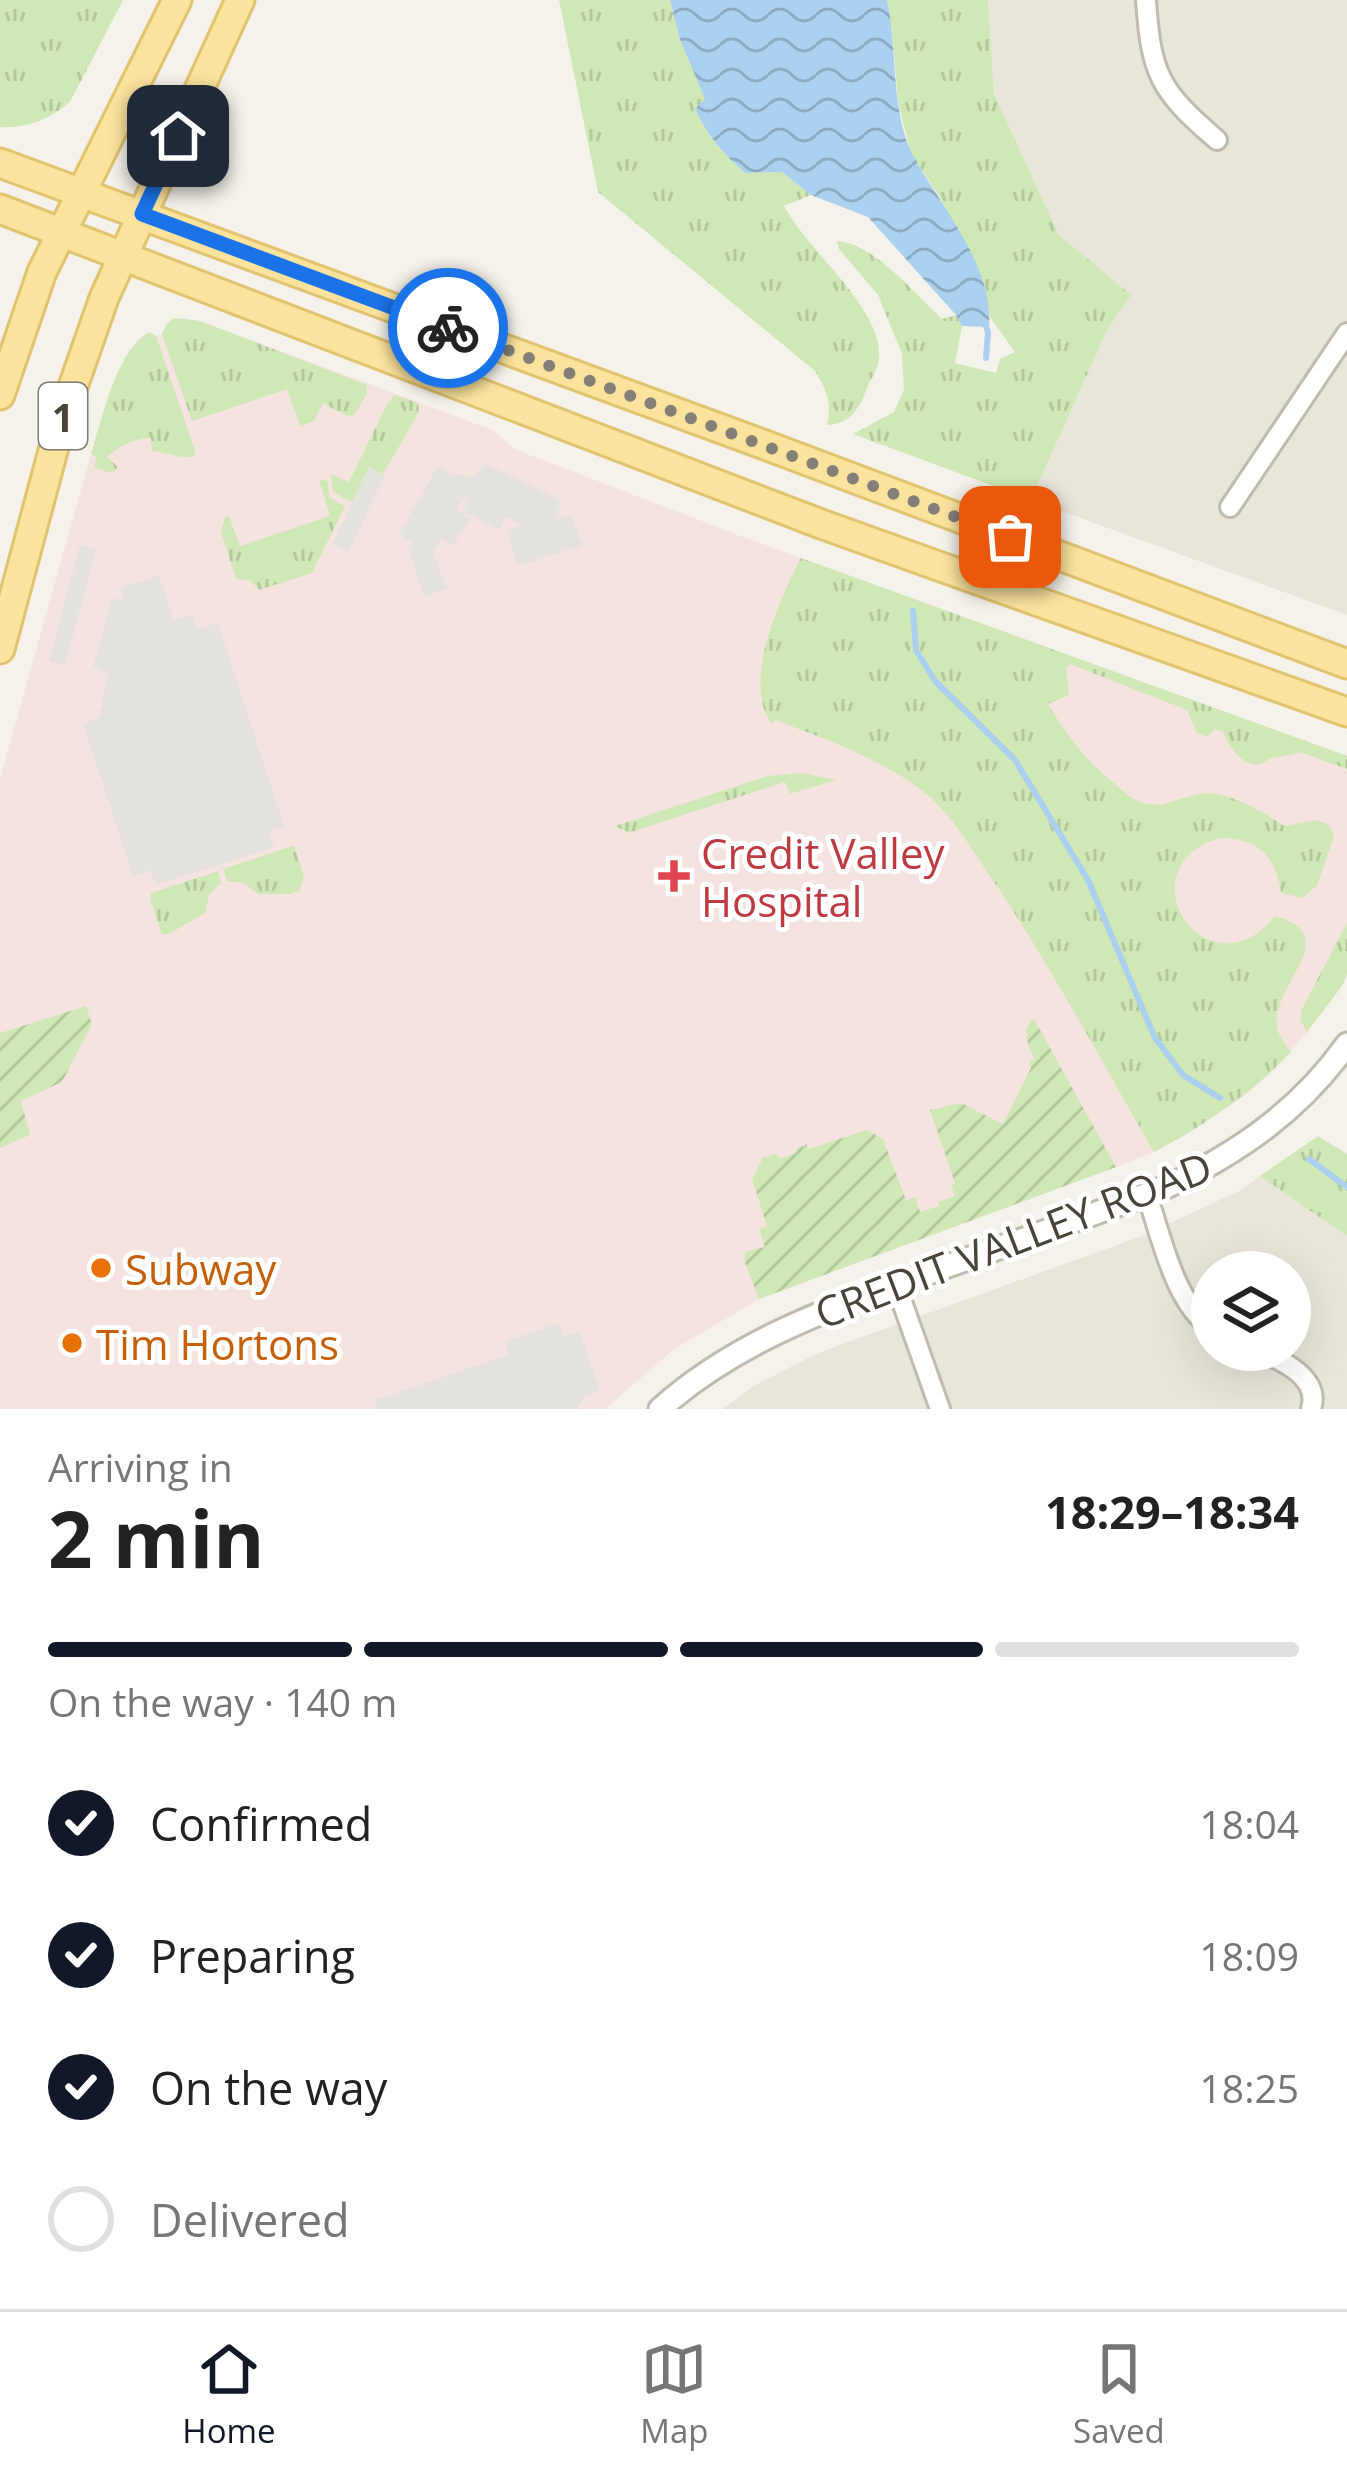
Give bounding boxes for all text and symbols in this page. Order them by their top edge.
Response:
pin [127,85,229,187]
icon: home [145,103,211,169]
courier [388,268,508,388]
icon: bike [415,295,481,361]
road number: 1 [39,383,87,449]
pin [959,486,1061,588]
icon: bag [977,504,1043,570]
place label: Credit Valley Hospital [701,824,946,929]
marker: Credit Valley Hospital [658,860,690,892]
street label: CREDIT VALLEY ROAD [806,1137,1220,1341]
place label: Subway [125,1240,277,1297]
map controls [1191,1251,1311,1371]
button: layers [1191,1251,1311,1371]
marker: Subway [88,1255,114,1281]
place label: Tim Hortons [96,1315,339,1372]
marker: Tim Hortons [59,1330,85,1356]
text: Arriving in [48,1440,233,1493]
text: 18:29–18:34 [1045,1481,1299,1542]
text: 2 min [48,1485,265,1591]
text: On the way · 140 m [48,1675,397,1728]
icon: check [48,1790,114,1856]
text: Confirmed [150,1793,372,1854]
text: 18:04 [1200,1797,1299,1850]
icon: check [48,1922,114,1988]
text: Preparing [150,1925,355,1986]
text: 18:09 [1200,1929,1299,1982]
icon: check [48,2054,114,2120]
text: On the way [150,2057,387,2118]
text: 18:25 [1200,2061,1299,2114]
text: Delivered [150,2189,350,2250]
tab: Home [182,2336,276,2453]
tab: Map [640,2336,708,2453]
tab: Saved [1073,2336,1165,2453]

